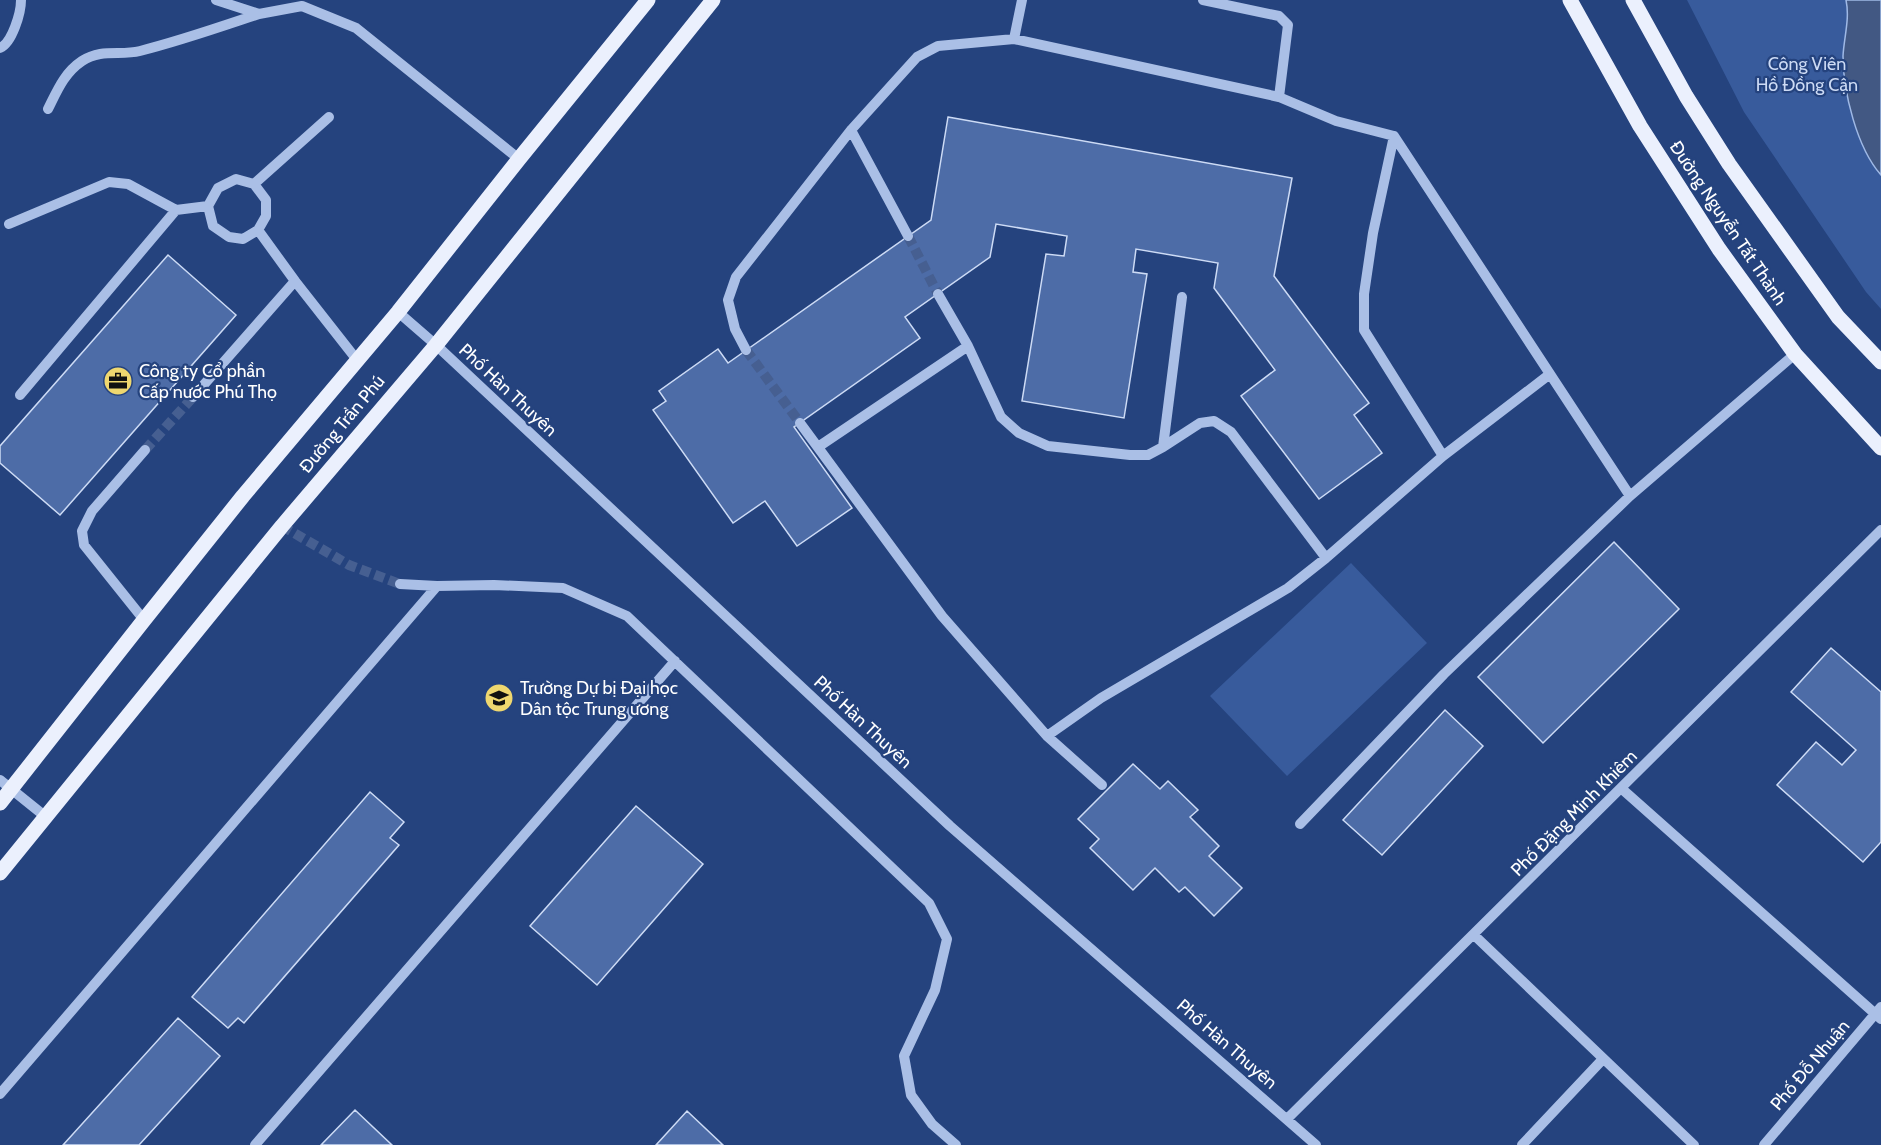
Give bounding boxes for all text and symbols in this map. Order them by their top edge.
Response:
park label: Công Viên Hồ Đồng Cận [1756,53,1858,96]
street label: Đường Nguyễn Tất Thành [1665,137,1791,309]
street label: Phố Hàn Thuyên [454,339,562,441]
place label: Công ty Cổ phần Cấp nước Phú Thọ [139,360,277,403]
office icon: Công ty Cổ phần Cấp nước Phú Thọ [102,365,134,397]
street label: Đường Trần Phú [295,370,389,478]
street label: Phố Hàn Thuyên [809,671,917,773]
place label: Trường Dự bị Đại học Dân tộc Trung ương [520,677,678,720]
school or university icon: Trường Dự bị Đại học Dân tộc Trung ương [483,682,515,714]
street label: Phố Đặng Minh Khiêm [1506,745,1642,881]
street label: Phố Hàn Thuyên [1172,994,1282,1094]
street label: Phố Đỗ Nhuận [1766,1015,1854,1115]

